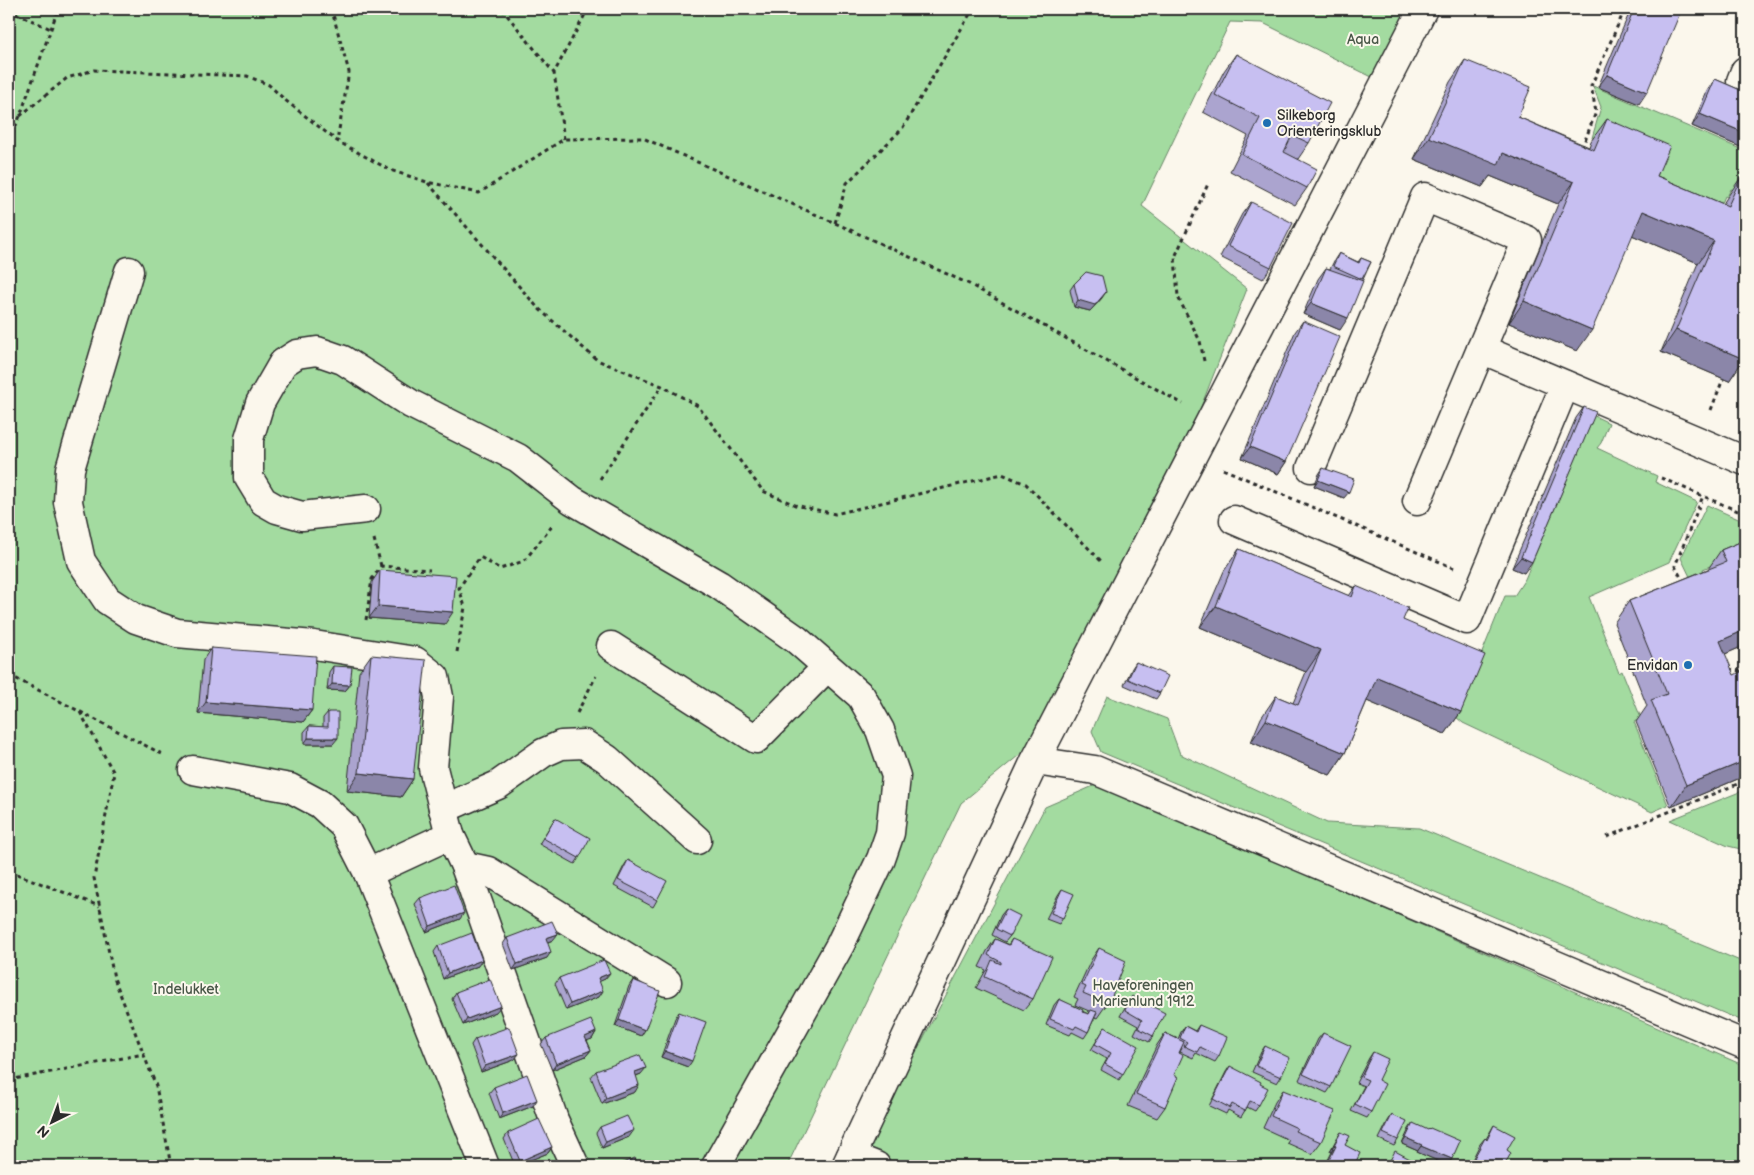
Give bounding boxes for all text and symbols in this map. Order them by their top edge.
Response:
park label: Aqua [1347,31,1379,48]
place label: Silkeborg Orienteringsklub [1277,107,1381,140]
marker: Silkeborg Orienteringsklub [1261,117,1273,129]
place label: Envidan [1627,657,1678,674]
marker: Envidan [1682,659,1694,671]
park label: Haveforeningen Marienlund 1912 [1092,977,1195,1010]
park label: Indelukket [153,981,219,998]
north arrow [28,1098,78,1148]
text: N [34,1121,53,1141]

